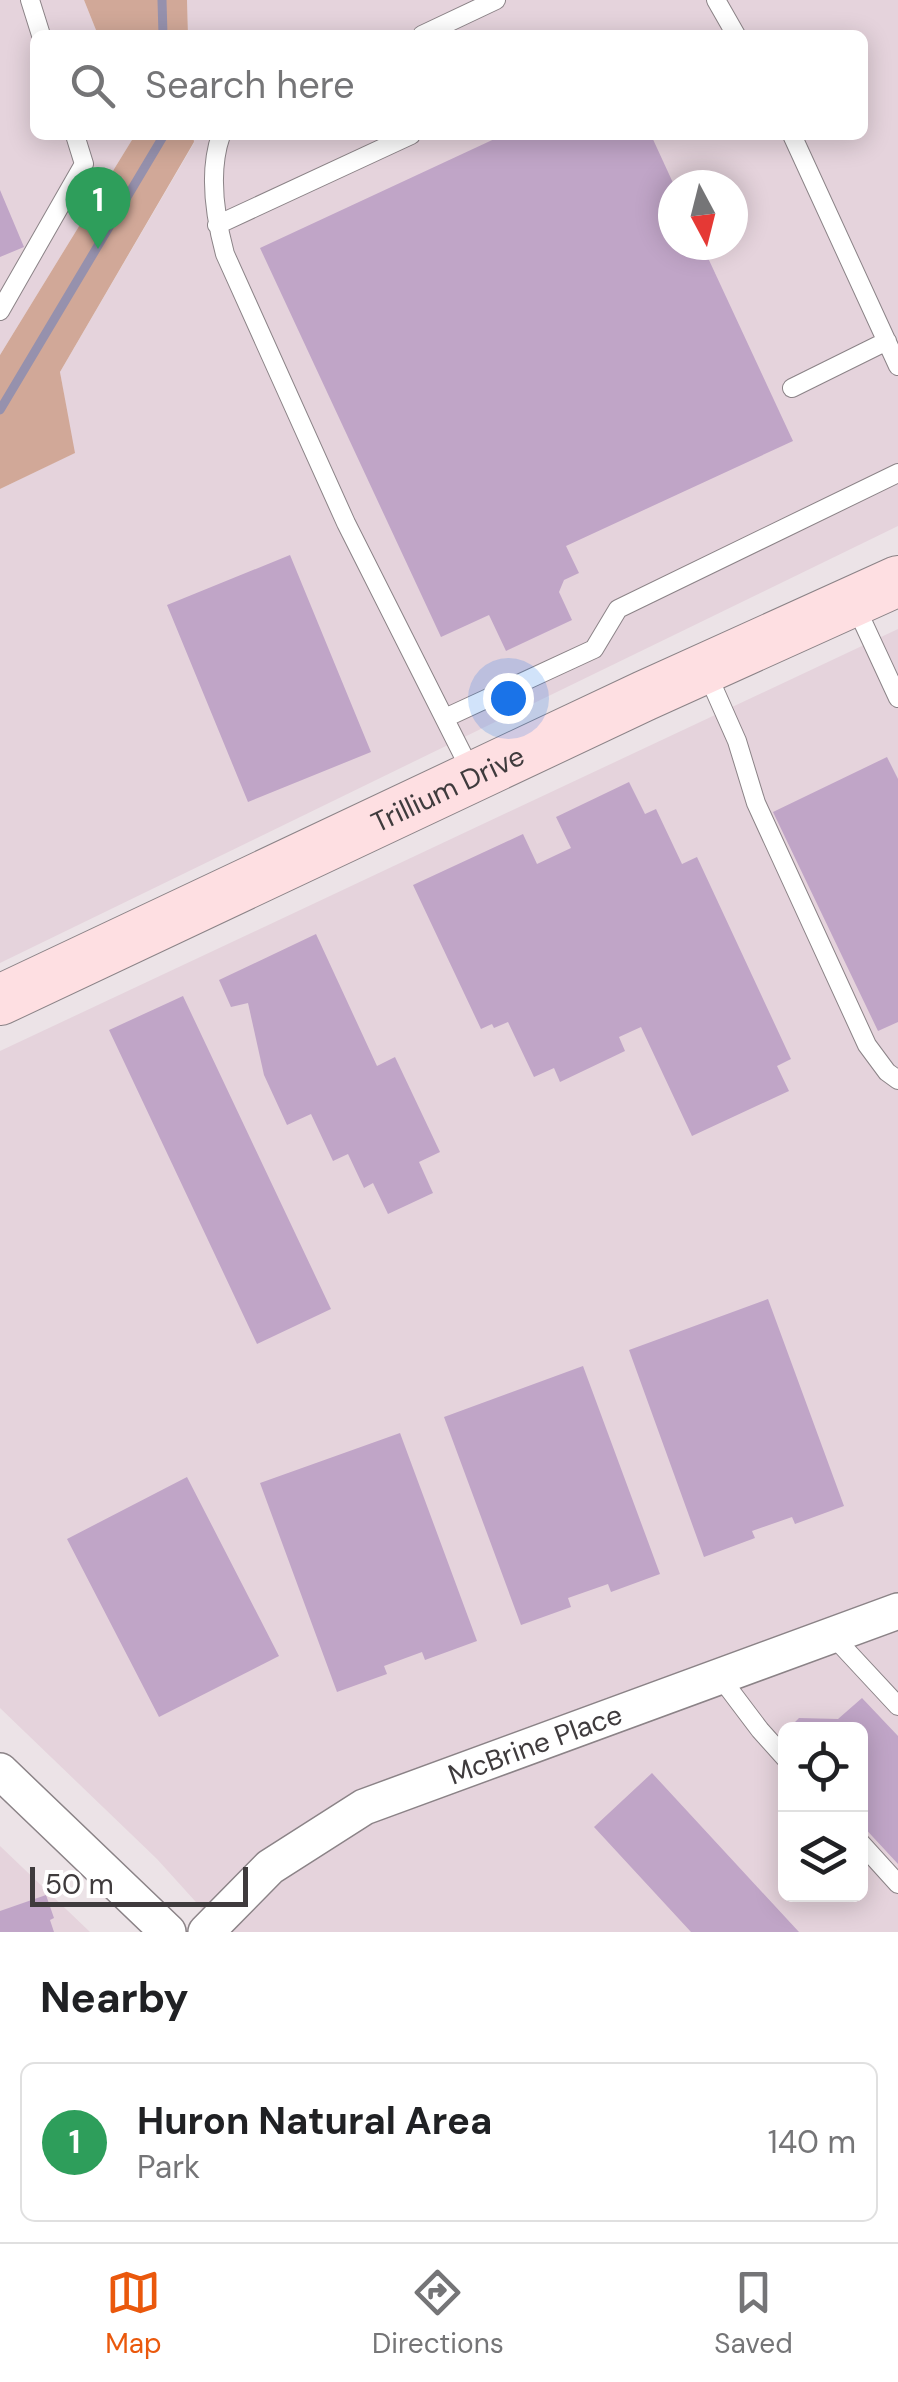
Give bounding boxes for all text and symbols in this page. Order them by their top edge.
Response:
search box [30,30,868,140]
icon: search [65,58,120,113]
text: Search here [145,60,355,110]
pin: 1 [66,166,130,249]
north arrow [658,170,748,260]
your location [483,673,534,724]
street label: Trillium Drive [365,737,530,841]
street label: McBrine Place [443,1696,627,1794]
map controls [778,1722,868,1902]
button: locate [778,1722,868,1812]
button: layers [778,1812,868,1902]
scale bar [30,1862,248,1906]
text: 50 m [45,1866,114,1903]
text: Nearby [40,1970,189,2025]
text: Huron Natural Area [137,2096,492,2146]
text: 1 [69,2121,80,2163]
text: 140 m [768,2121,856,2163]
text: Park [137,2146,200,2188]
tab: Map [105,2265,162,2362]
tab: Directions [372,2265,504,2362]
tab: Saved [714,2265,793,2362]

